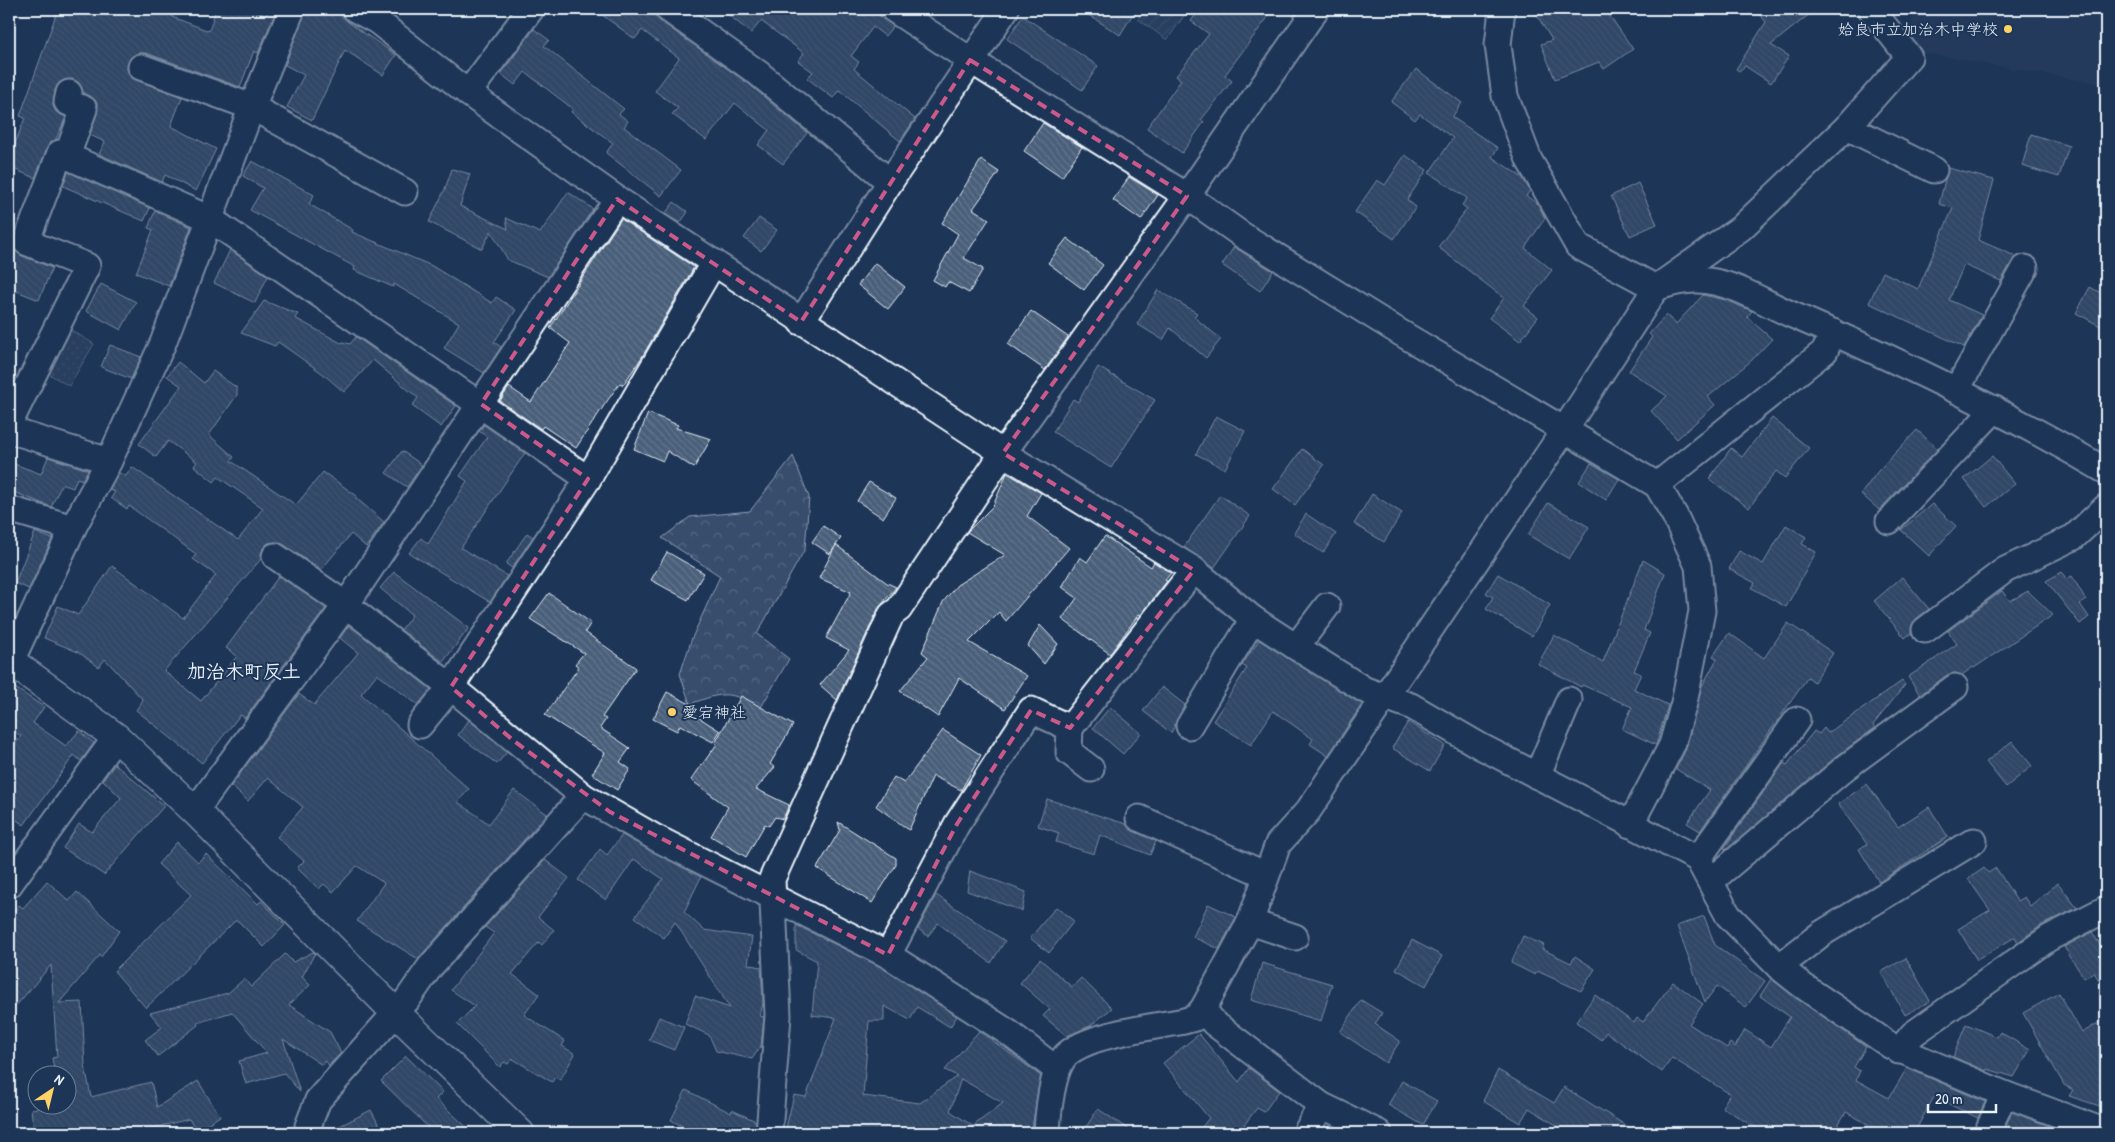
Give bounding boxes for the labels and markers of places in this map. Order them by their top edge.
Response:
place label: 姶良市立加治木中学校 [1838,18,1998,40]
marker: 姶良市立加治木中学校 [2002,23,2014,35]
place label: 愛宕神社 [682,701,746,723]
marker: 愛宕神社 [666,706,678,718]

